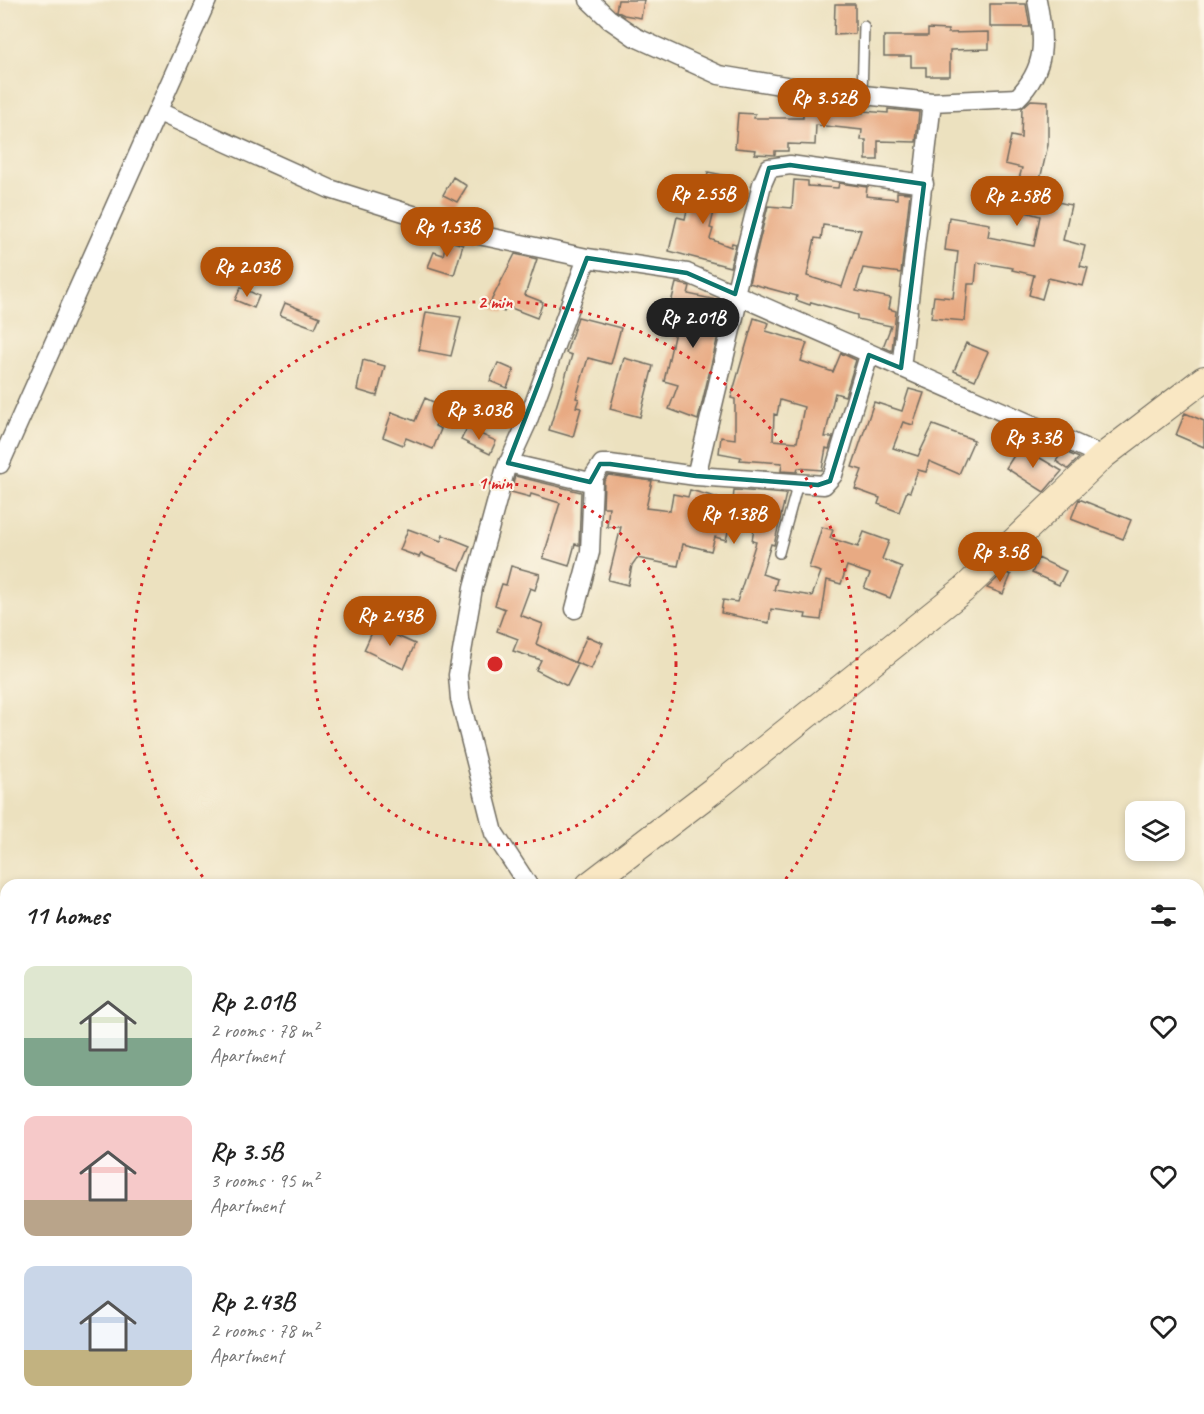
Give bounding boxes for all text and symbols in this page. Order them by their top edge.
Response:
pin: Rp 3.52B [762,78,886,129]
text: Rp 3.52B [792,85,856,110]
pin: Rp 2.55B [641,174,765,225]
pin: Rp 2.58B [955,176,1079,227]
text: Rp 2.55B [671,181,735,206]
text: Rp 2.58B [985,183,1049,208]
pin: Rp 1.53B [385,207,509,258]
text: Rp 1.53B [415,214,479,239]
pin: Rp 2.03B [185,247,309,298]
text: Rp 2.03B [214,254,280,279]
text: 2 min [478,291,513,313]
pin: Rp 2.01B [631,298,755,349]
text: Rp 2.01B [660,305,726,330]
pin: Rp 3.03B [417,390,541,441]
text: Rp 3.03B [446,397,512,422]
pin: Rp 3.3B [978,418,1088,469]
text: Rp 3.3B [1005,425,1061,450]
text: 1 min [478,472,513,494]
pin: Rp 1.38B [672,494,796,545]
text: Rp 1.38B [701,501,767,526]
pin: Rp 3.5B [945,532,1055,583]
text: Rp 3.5B [972,539,1028,564]
pin: Rp 2.43B [328,596,452,647]
text: Rp 2.43B [357,603,423,628]
centre of rings [485,654,505,674]
map controls [1125,801,1185,861]
button: layers [1125,801,1185,861]
text: 11 homes [24,899,109,932]
icon: filters [1147,899,1180,932]
text: Rp 2.01B [210,985,295,1018]
icon: home [72,990,144,1062]
icon: heart [1147,1010,1180,1043]
text: 2 rooms · 78 m² [210,1018,318,1043]
text: Apartment [210,1043,283,1068]
text: Rp 3.5B [210,1135,283,1168]
icon: home [72,1140,144,1212]
icon: heart [1147,1160,1180,1193]
text: 3 rooms · 95 m² [210,1168,318,1193]
text: Apartment [210,1193,283,1218]
text: Rp 2.43B [210,1285,295,1318]
icon: home [72,1290,144,1362]
icon: heart [1147,1310,1180,1343]
text: 2 rooms · 78 m² [210,1318,318,1343]
text: Apartment [210,1343,283,1368]

